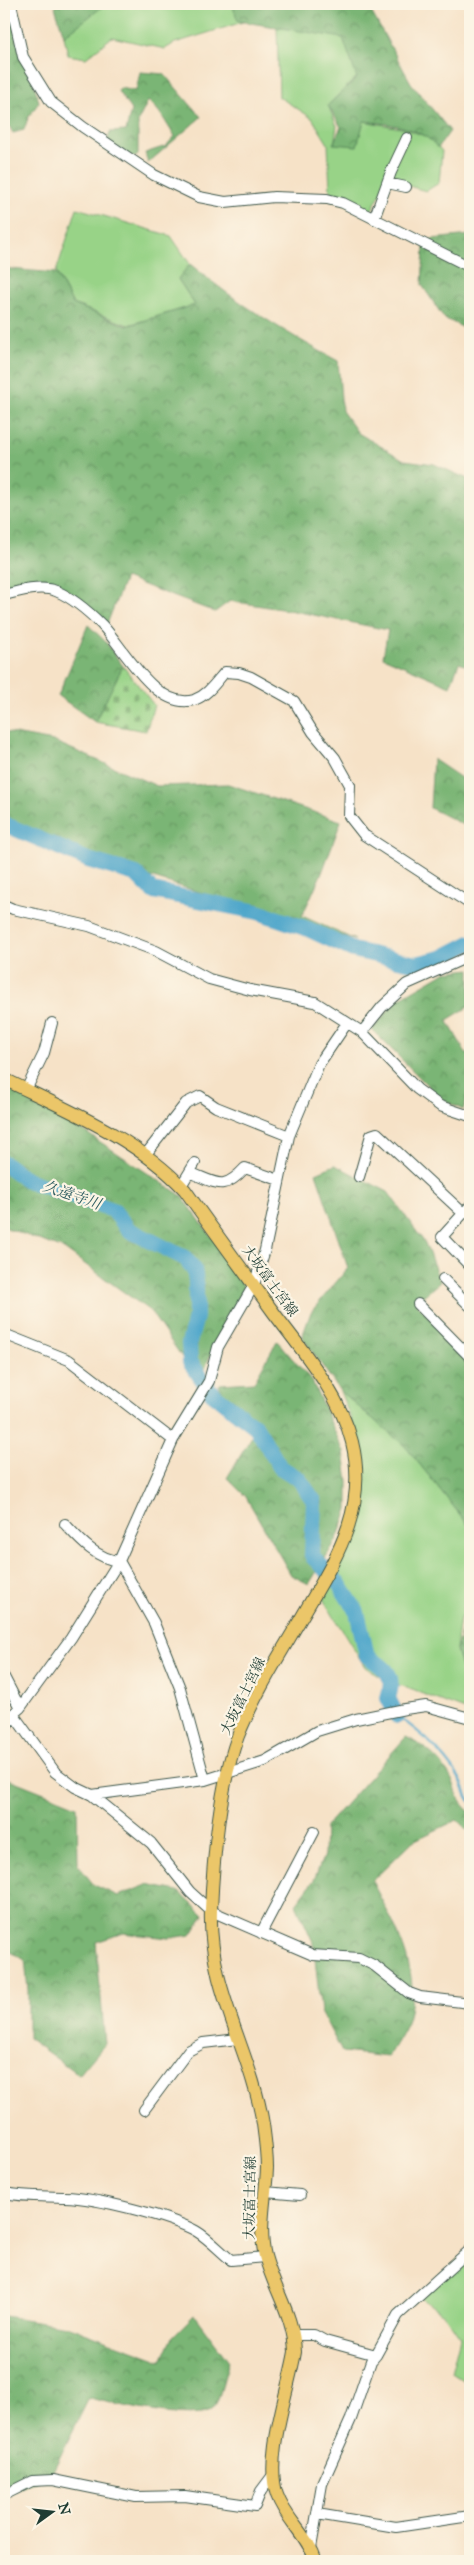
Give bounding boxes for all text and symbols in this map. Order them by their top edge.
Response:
water label: 久遠寺川 [41,1177,105,1214]
street label: 大坂富士宮線 [238,1242,302,1320]
street label: 大坂富士宮線 [217,1655,269,1737]
street label: 大坂富士宮線 [241,2156,259,2240]
north arrow [28,2488,78,2538]
text: N [54,2501,74,2517]

